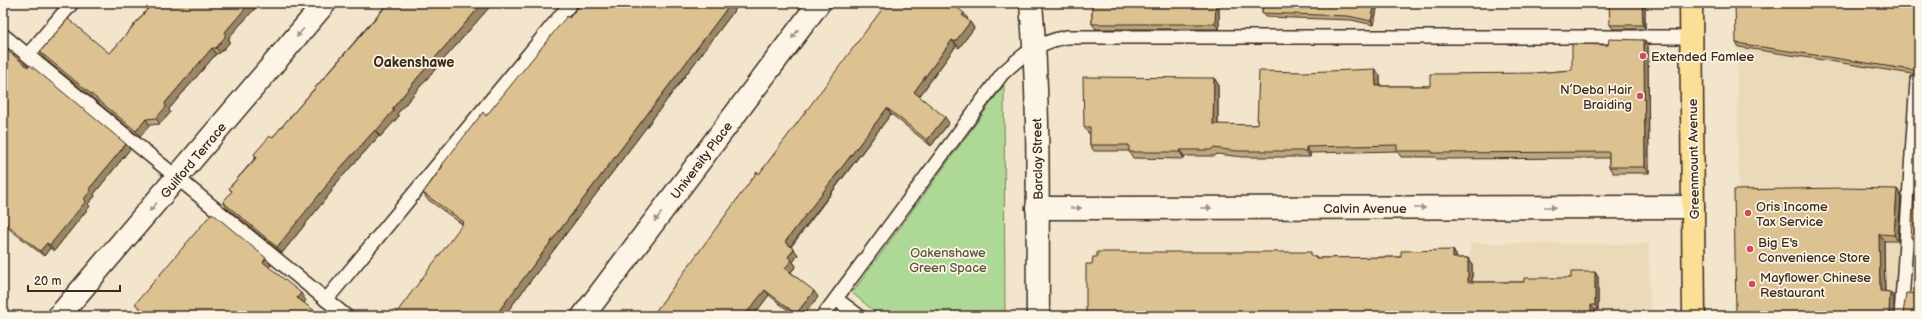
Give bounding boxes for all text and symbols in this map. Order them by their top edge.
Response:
one-way arrow [295,27,304,38]
one-way arrow [791,29,800,40]
place label: Extended Famlee [1651,49,1754,65]
marker: Extended Famlee [1638,51,1648,61]
district label: Oakenshawe [374,54,454,71]
place label: N’Deba Hair Braiding [1560,82,1632,113]
marker: N’Deba Hair Braiding [1635,91,1645,101]
street label: Greenmount Avenue [1685,98,1703,219]
street label: University Place [667,118,736,203]
street label: Barclay Street [1029,118,1047,200]
street label: Guilford Terrace [157,119,230,202]
place label: Oris Income Tax Service [1756,199,1828,230]
street label: Calvin Avenue [1323,201,1407,217]
one-way arrow [148,202,157,212]
one-way arrow [1544,204,1557,210]
one-way arrow [1070,205,1083,211]
one-way arrow [1200,205,1213,211]
one-way arrow [1414,205,1427,211]
marker: Oris Income Tax Service [1743,208,1753,218]
one-way arrow [654,211,662,222]
place label: Big E's Convenience Store [1758,235,1870,266]
marker: Big E's Convenience Store [1745,244,1755,254]
park label: Oakenshawe Green Space [909,245,987,276]
scale bar [28,267,120,293]
place label: Mayflower Chinese Restaurant [1760,270,1871,301]
text: 20 m [34,274,61,289]
marker: Mayflower Chinese Restaurant [1747,279,1757,289]

